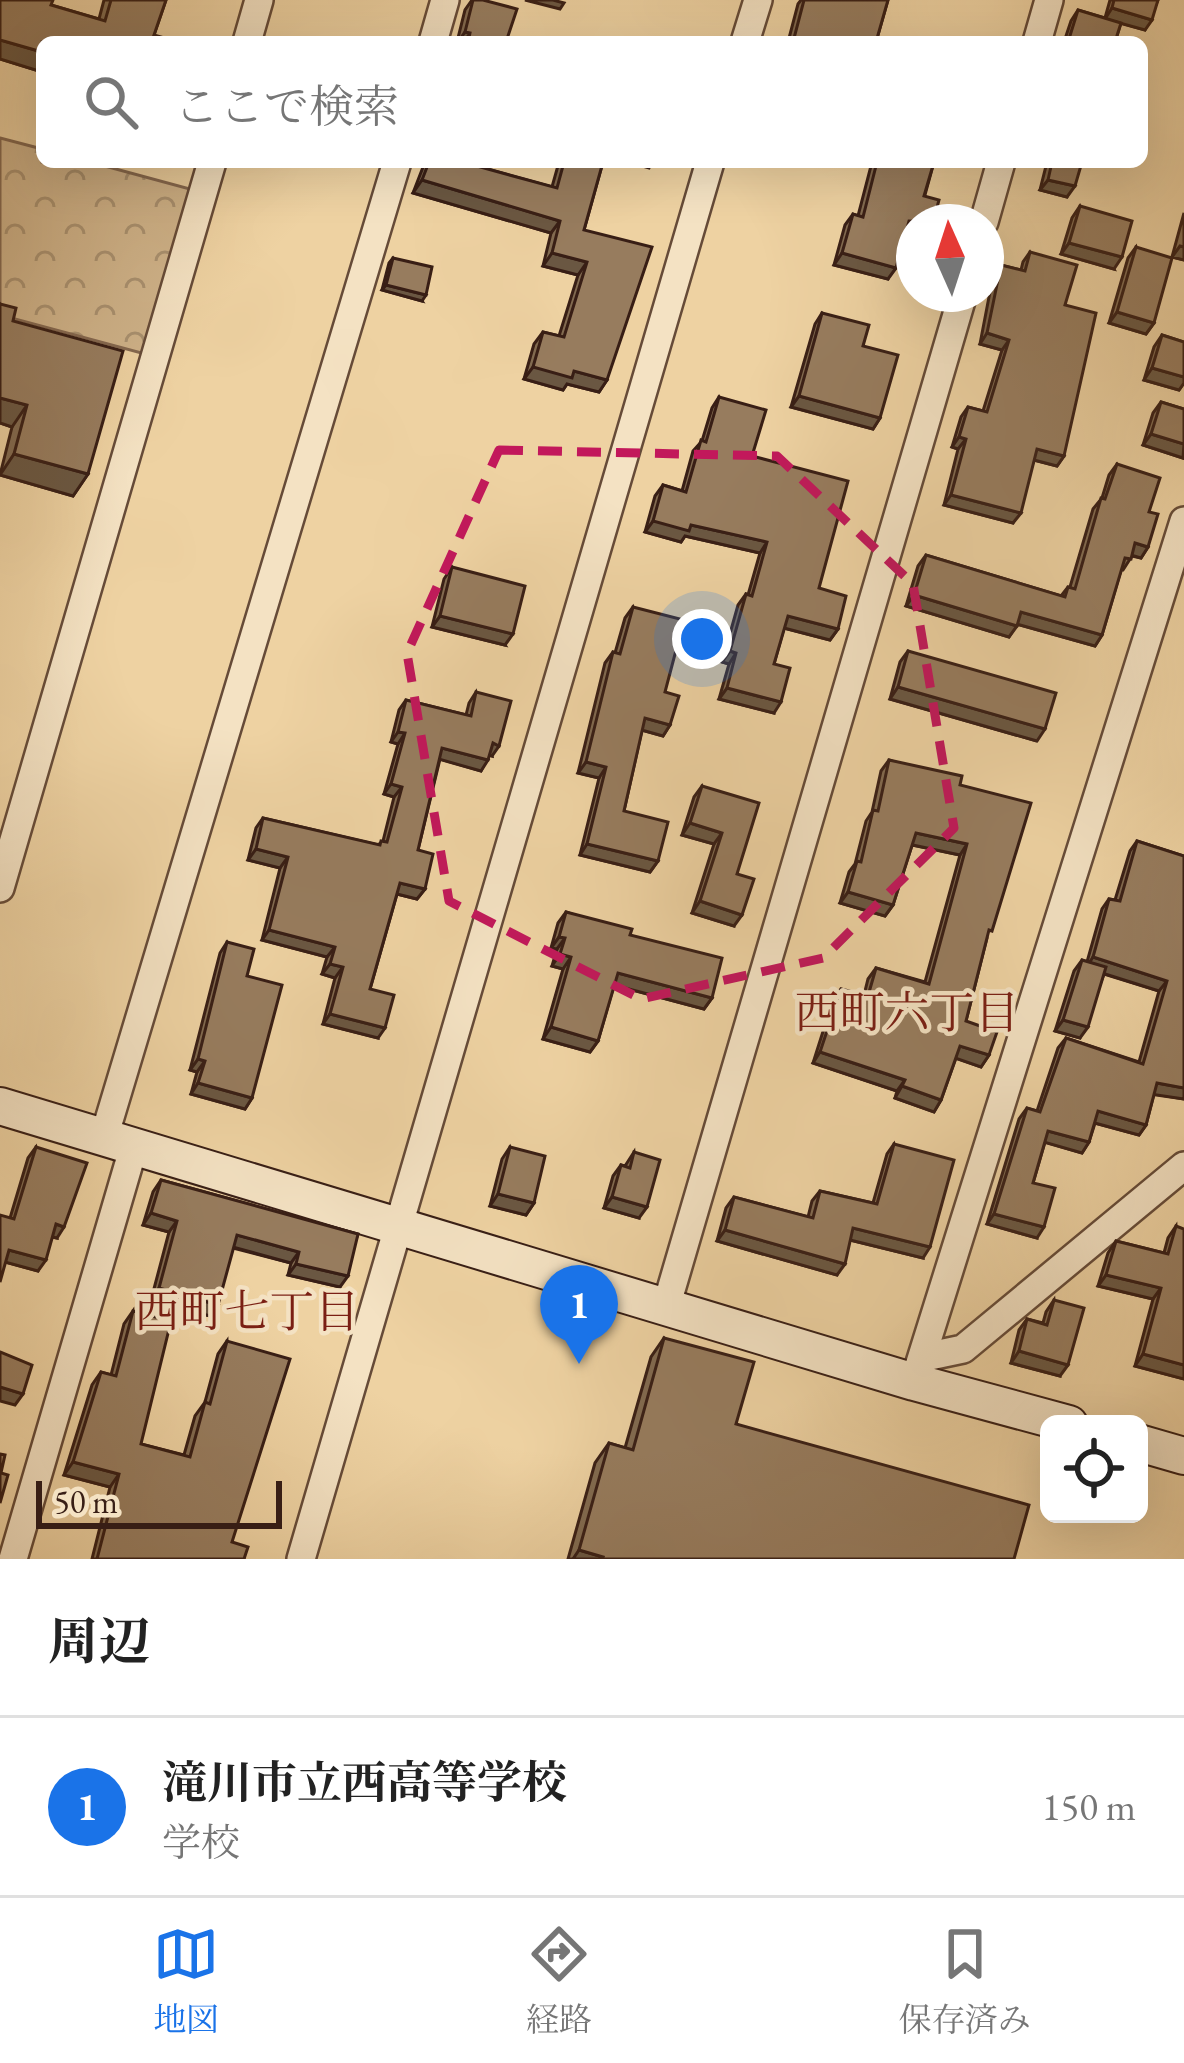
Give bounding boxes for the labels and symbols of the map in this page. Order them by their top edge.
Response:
north arrow [896,204,1004,312]
your location [672,609,732,669]
district label: 西町六丁目 [794,983,1020,1041]
pin: 1 [540,1265,618,1364]
district label: 西町七丁目 [134,1282,360,1340]
scale bar [36,1475,282,1528]

